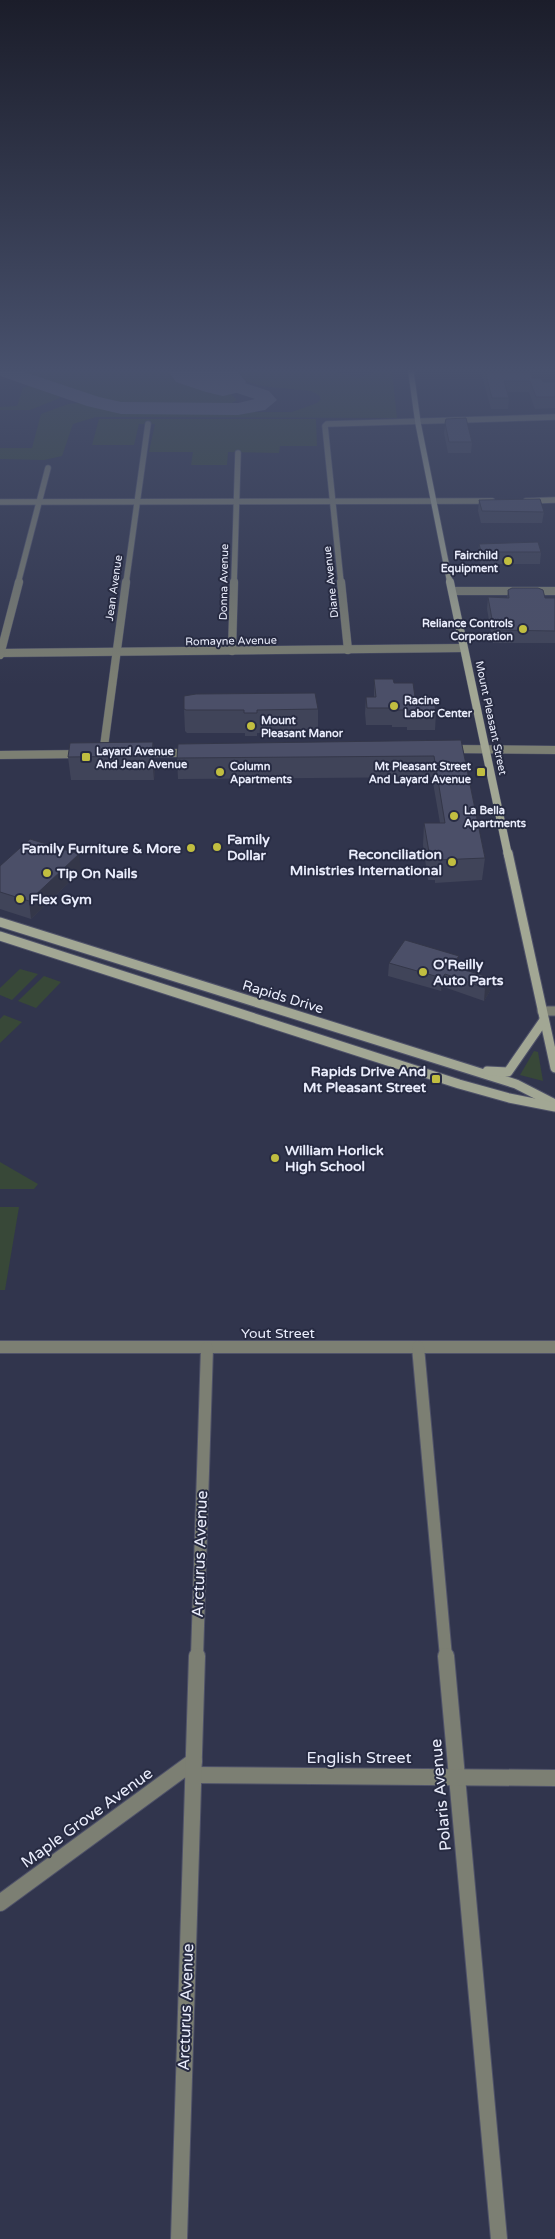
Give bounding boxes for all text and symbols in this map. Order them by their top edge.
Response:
street label: Donna Avenue [217,544,231,620]
street label: Diane Avenue [321,545,341,619]
place label: Fairchild Equipment [441,549,499,576]
street label: Jean Avenue [103,554,125,622]
marker: Fairchild Equipment [502,555,514,567]
place label: Reliance Controls Corporation [422,617,514,644]
marker: Reliance Controls Corporation [517,623,529,635]
street label: Romayne Avenue [185,634,277,648]
street label: Mount Pleasant Street [473,660,509,776]
place label: Racine Labor Center [404,694,473,720]
marker: Racine Labor Center [388,700,400,712]
place label: Mount Pleasant Manor [261,714,344,740]
marker: Mount Pleasant Manor [245,720,257,732]
place label: Layard Avenue And Jean Avenue [96,745,188,771]
marker: Layard Avenue And Jean Avenue [80,751,92,763]
place label: Column Apartments [230,760,293,787]
place label: Mt Pleasant Street And Layard Avenue [369,760,472,787]
marker: Column Apartments [214,766,226,778]
marker: Mt Pleasant Street And Layard Avenue [475,766,487,778]
place label: La Bella Apartments [464,804,527,831]
marker: La Bella Apartments [448,810,460,822]
place label: Family Dollar [227,831,270,864]
place label: Family Furniture & More [21,840,181,857]
marker: Family Dollar [211,841,223,853]
marker: Family Furniture & More [185,842,197,854]
place label: Reconciliation Ministries International [290,846,442,879]
marker: Reconciliation Ministries International [446,856,458,868]
place label: Tip On Nails [56,865,138,882]
marker: Tip On Nails [41,867,53,879]
place label: Flex Gym [30,891,92,908]
marker: Flex Gym [14,893,26,905]
place label: O'Reilly Auto Parts [433,956,504,989]
marker: O'Reilly Auto Parts [417,966,429,978]
street label: Rapids Drive [240,977,326,1017]
place label: Rapids Drive And Mt Pleasant Street [303,1063,427,1096]
marker: Rapids Drive And Mt Pleasant Street [430,1073,442,1085]
place label: William Horlick High School [285,1142,384,1175]
marker: William Horlick High School [269,1152,281,1164]
street label: Yout Street [241,1325,316,1342]
street label: Arcturus Avenue [188,1490,212,1618]
street label: Polaris Avenue [426,1738,456,1852]
street label: English Street [306,1748,412,1768]
street label: Maple Grove Avenue [17,1763,157,1873]
street label: Arcturus Avenue [174,1943,198,2071]

